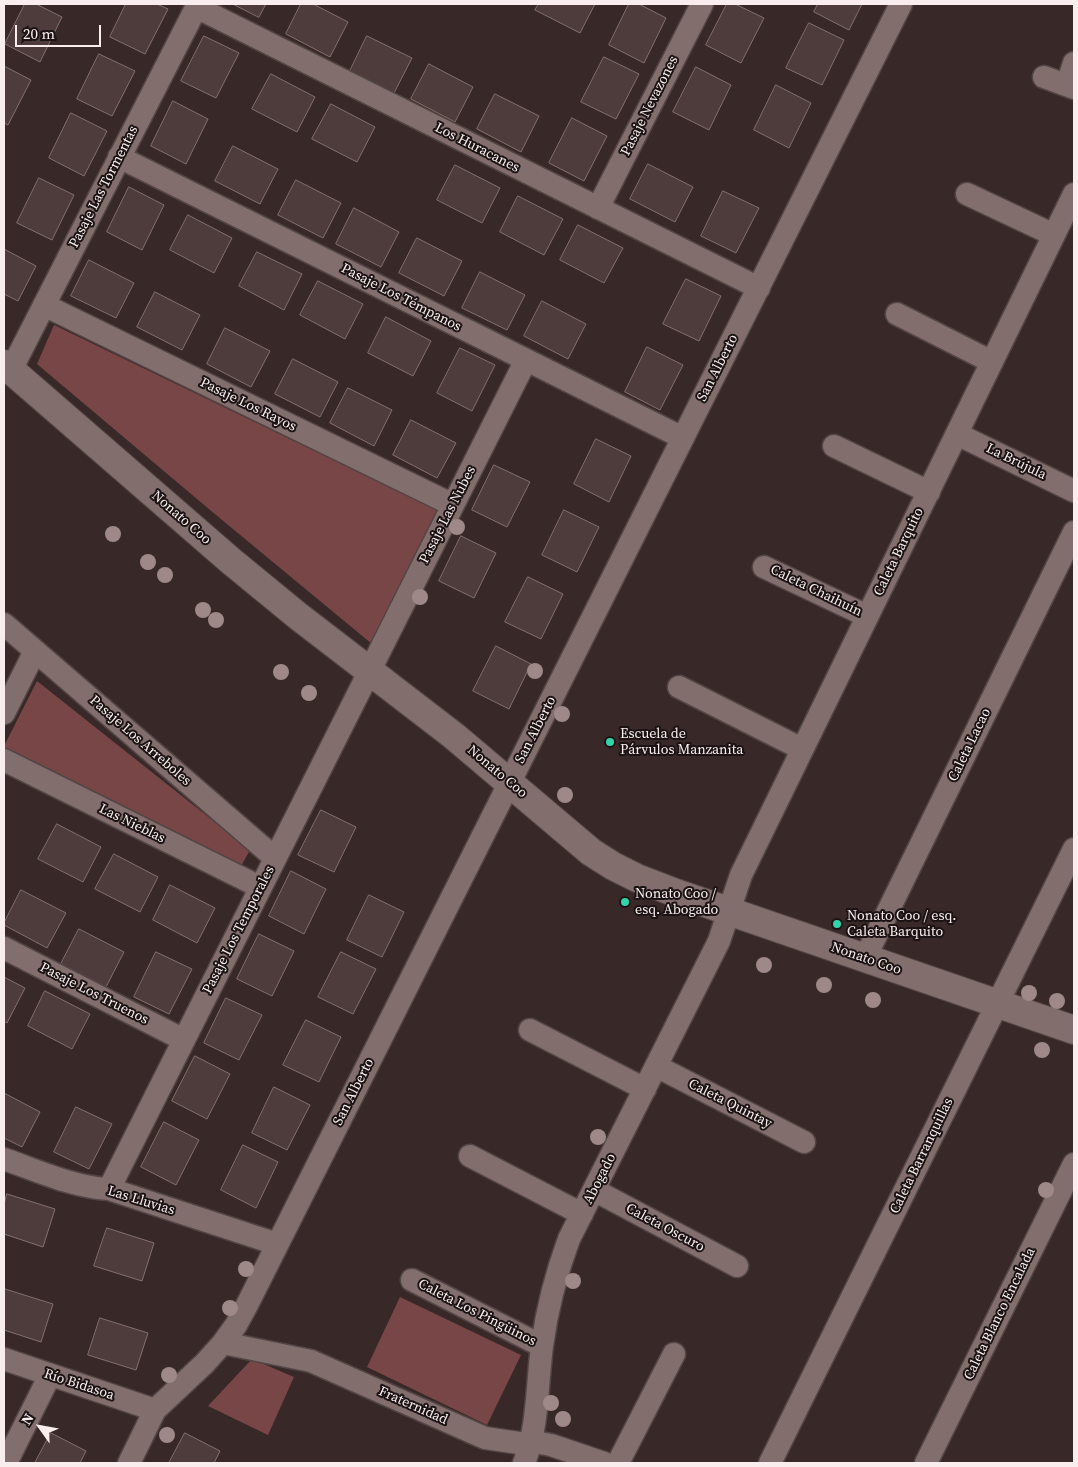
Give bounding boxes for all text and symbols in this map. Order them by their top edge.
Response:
scale bar [18,15,104,47]
text: 20 m [23,23,55,44]
street label: Pasaje Nevazones [618,53,682,159]
street label: Los Huracanes [432,119,522,177]
street label: Pasaje Las Tormentas [66,123,142,251]
street label: Pasaje Los Témpanos [338,260,464,336]
street label: San Alberto [694,332,742,404]
street label: Pasaje Los Rayos [197,374,299,436]
street label: La Brújula [983,440,1049,484]
street label: Pasaje Las Nubes [416,463,480,567]
street label: Nonato Coo [148,488,214,548]
street label: Caleta Barquito [870,505,928,599]
street label: Caleta Chaihuín [767,562,865,620]
street label: Pasaje Los Arreboles [86,692,194,790]
street label: San Alberto [512,694,560,766]
street label: Caleta Lacao [945,706,995,784]
place label: Escuela de Párvulos Manzanita [620,726,743,759]
marker: Escuela de Párvulos Manzanita [604,736,616,748]
street label: Nonato Coo [464,742,530,802]
street label: Las Nieblas [96,801,168,847]
street label: Pasaje Los Temporales [199,863,279,997]
place label: Nonato Coo / esq. Abogado [635,886,718,919]
marker: Nonato Coo / esq. Abogado [619,896,631,908]
place label: Nonato Coo / esq. Caleta Barquito [847,908,956,940]
marker: Nonato Coo / esq. Caleta Barquito [831,918,843,930]
street label: Nonato Coo [829,939,903,979]
street label: Pasaje Los Truenos [37,959,151,1029]
street label: San Alberto [330,1056,378,1128]
street label: Caleta Quintay [685,1076,775,1132]
street label: Caleta Barranquillas [887,1095,957,1217]
street label: Abogado [580,1151,620,1207]
street label: Las Lluvias [105,1183,177,1219]
street label: Caleta Oscuro [623,1200,707,1256]
street label: Caleta Blanco Encalada [961,1245,1039,1383]
street label: Caleta Los Pingüinos [415,1276,539,1350]
street label: Río Bidasoa [42,1366,116,1404]
street label: Fraternidad [376,1383,450,1429]
north arrow [15,1402,65,1452]
text: N [16,1409,38,1429]

